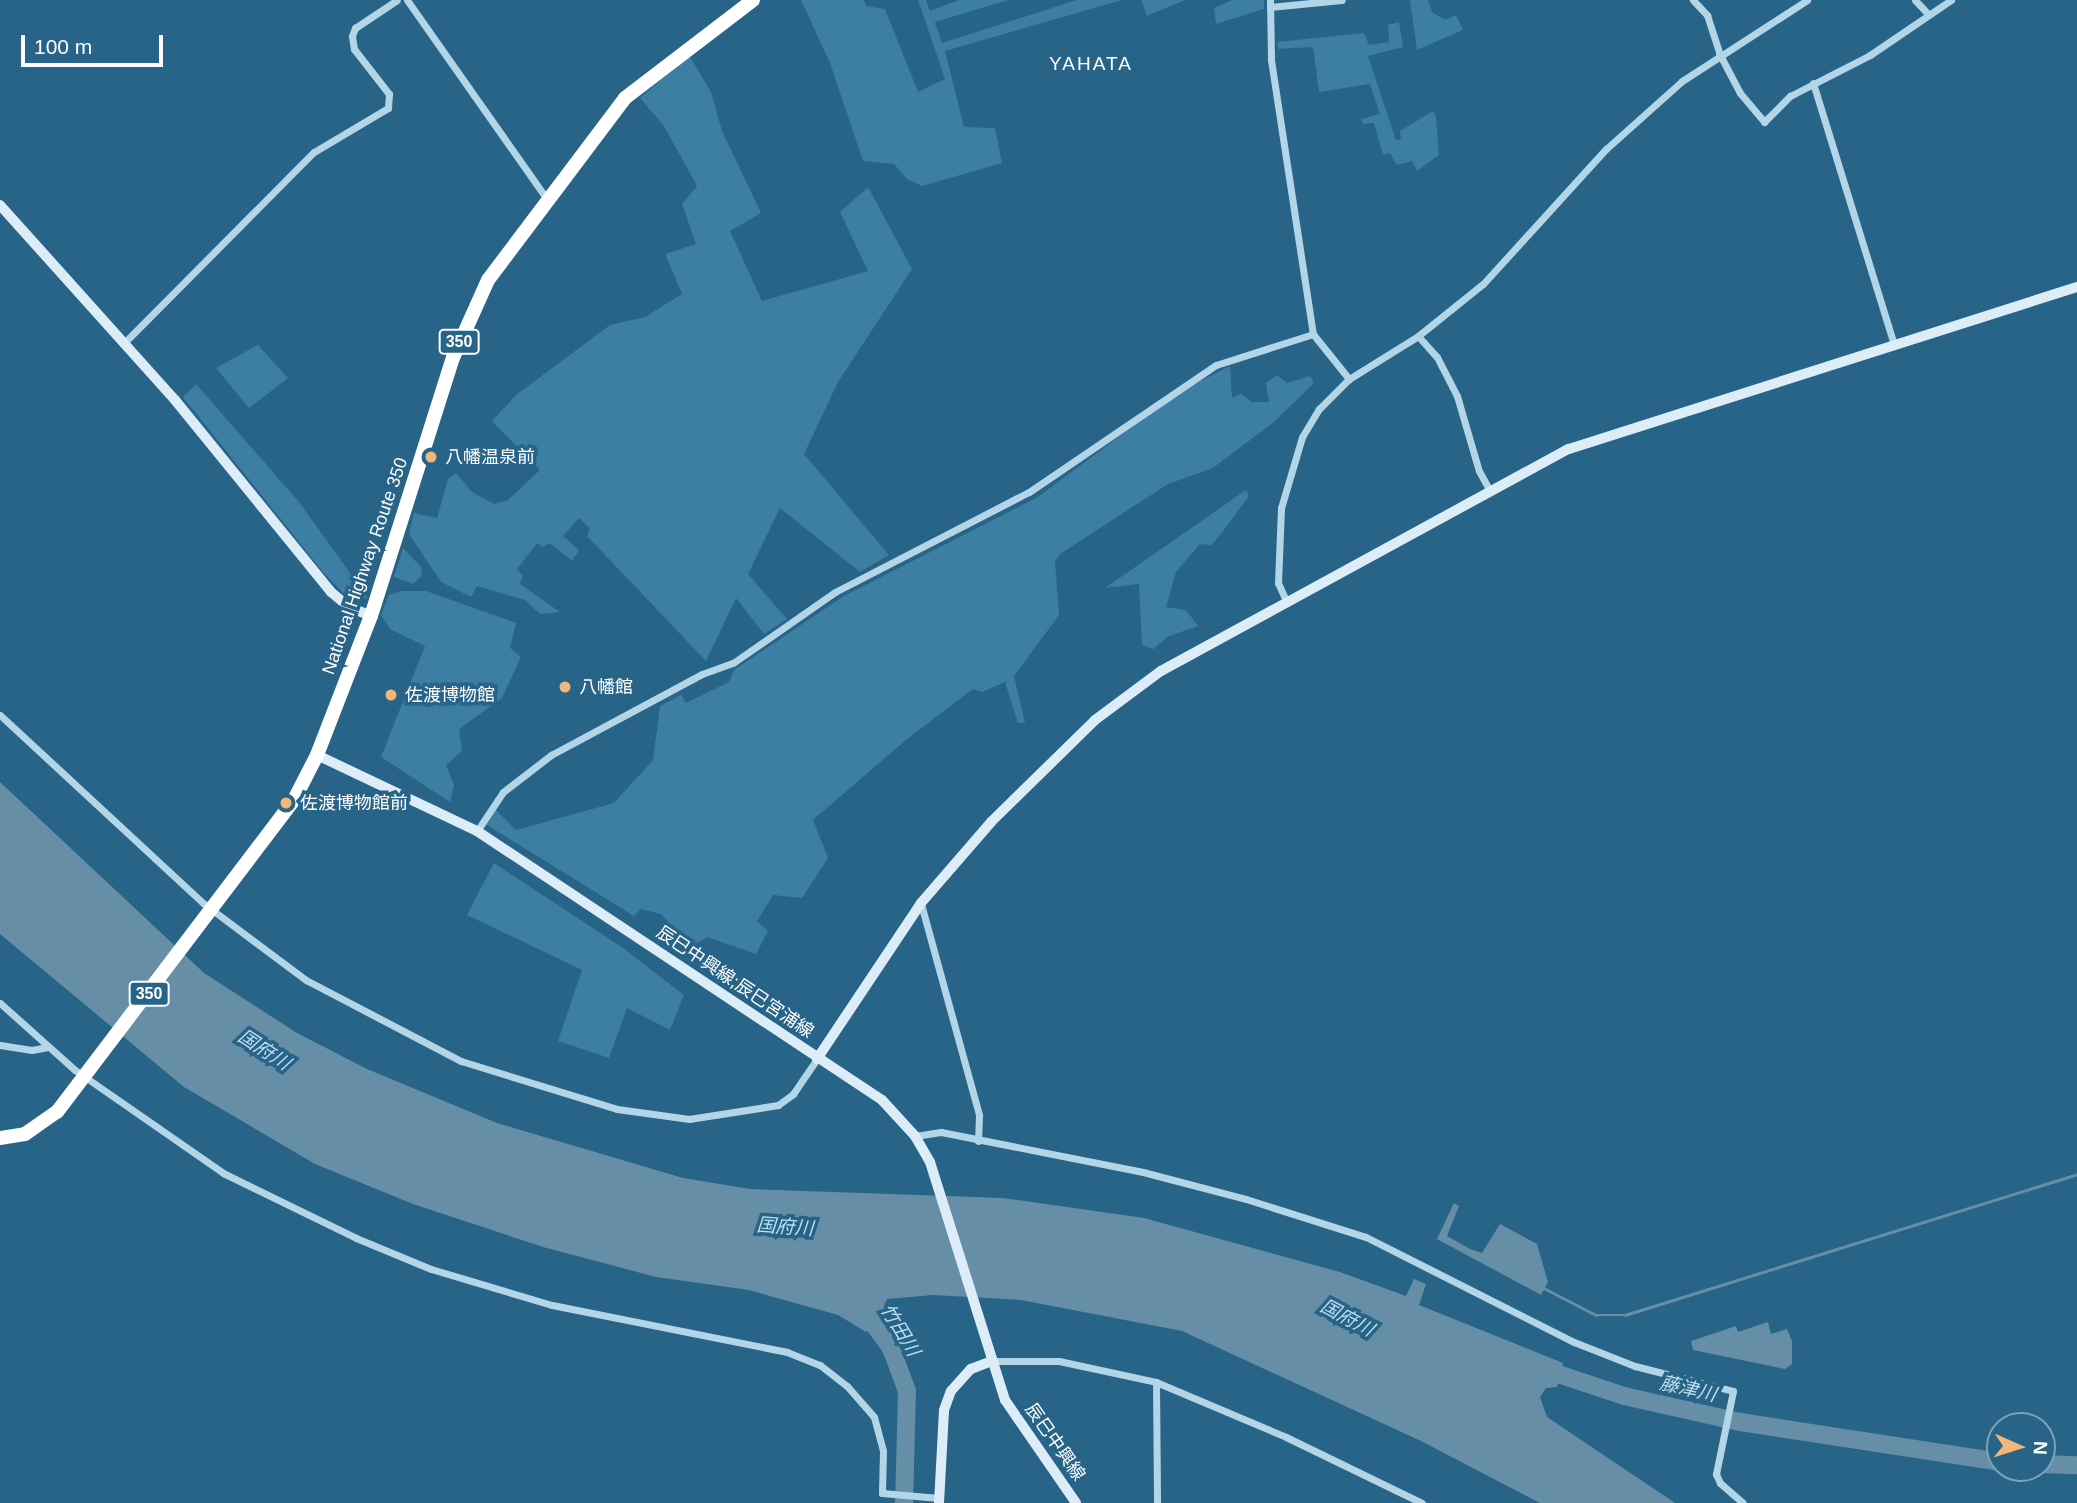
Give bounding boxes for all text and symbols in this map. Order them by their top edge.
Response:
scale bar [24,21,166,65]
text: 100 m [34,35,92,58]
district label: YAHATA [1050,53,1132,75]
road number: 350 [438,330,480,354]
place label: 八幡温泉前 [445,446,535,468]
marker: 八幡温泉前 [423,449,439,465]
street label: National Highway Route 350 [318,455,412,677]
place label: 八幡館 [579,676,633,698]
marker: 八幡館 [557,679,573,695]
place label: 佐渡博物館 [405,684,495,706]
marker: 佐渡博物館 [383,687,399,703]
place label: 佐渡博物館前 [300,792,408,814]
marker: 佐渡博物館前 [278,795,294,811]
street label: 辰巳中興線;辰巳宮浦線 [652,921,818,1043]
road number: 350 [128,982,170,1006]
water label: 国府川 [234,1025,294,1075]
water label: 国府川 [756,1214,814,1240]
water label: 国府川 [1316,1295,1378,1341]
water label: 竹田川 [876,1300,924,1360]
water label: 藤津川 [1658,1371,1718,1407]
street label: 辰巳中興線 [1020,1399,1090,1485]
north arrow [1986,1412,2056,1482]
text: N [2030,1441,2051,1455]

